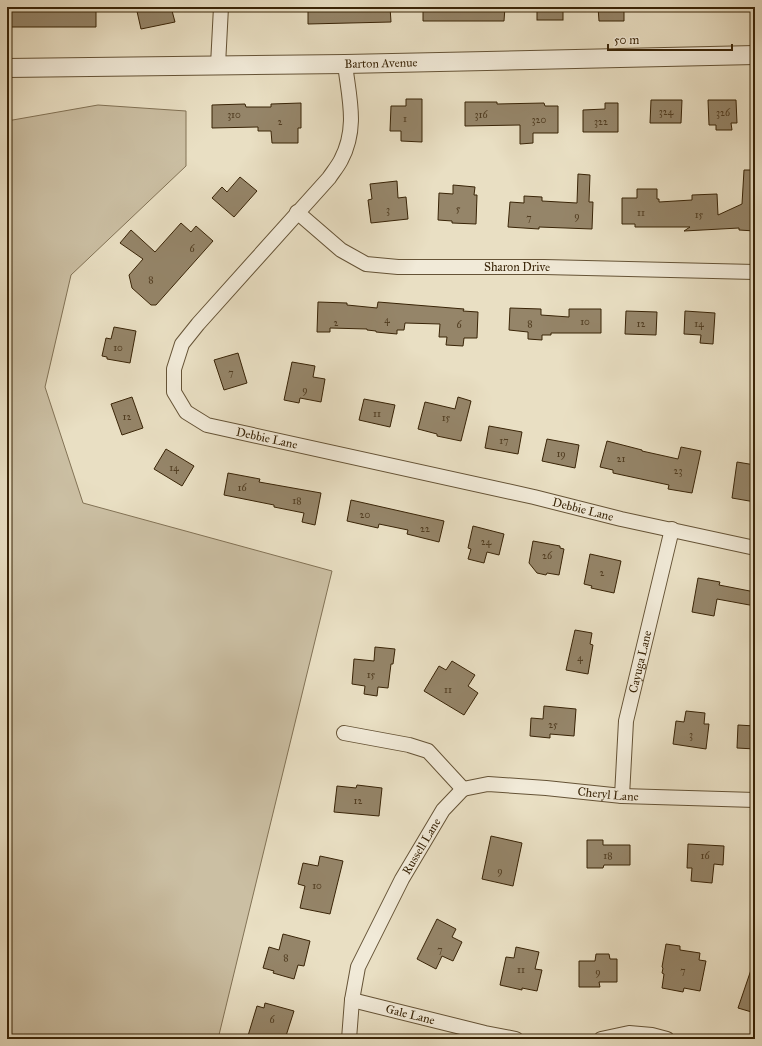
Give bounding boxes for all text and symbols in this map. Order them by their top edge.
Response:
scale bar [608,26,732,52]
text: 50 m [614,33,639,47]
street label: Barton Avenue [344,55,418,71]
house number: 324 [659,106,674,118]
house number: 326 [716,107,731,119]
house number: 310 [227,109,241,121]
house number: 316 [474,109,488,121]
house number: 1 [403,113,407,125]
house number: 320 [532,114,547,126]
house number: 2 [278,116,283,128]
house number: 322 [594,116,608,128]
house number: 5 [456,203,461,215]
house number: 3 [386,204,390,216]
house number: 11 [637,207,645,219]
house number: 15 [695,209,704,221]
house number: 9 [574,210,580,222]
house number: 7 [526,212,532,224]
house number: 6 [189,243,195,255]
street label: Sharon Drive [484,260,550,274]
house number: 8 [148,274,154,286]
house number: 4 [384,314,390,326]
house number: 10 [580,316,590,328]
house number: 2 [334,317,339,329]
house number: 8 [527,318,533,330]
house number: 12 [637,318,646,330]
house number: 14 [694,318,704,330]
house number: 6 [456,319,462,331]
house number: 10 [113,342,123,354]
house number: 7 [228,367,234,379]
house number: 9 [302,384,308,396]
house number: 11 [373,408,381,420]
house number: 12 [123,411,132,423]
house number: 15 [442,412,451,424]
street label: Debbie Lane [235,425,299,452]
house number: 17 [499,435,509,447]
house number: 19 [556,448,566,460]
house number: 21 [617,453,625,465]
house number: 14 [169,462,179,474]
house number: 23 [674,465,682,477]
house number: 16 [237,482,247,494]
house number: 18 [292,495,302,507]
street label: Debbie Lane [551,495,615,524]
house number: 20 [360,509,371,521]
house number: 22 [420,523,430,535]
house number: 24 [481,536,492,548]
house number: 26 [542,550,553,562]
house number: 2 [600,567,605,579]
street label: Cayuga Lane [626,629,654,694]
house number: 4 [577,652,583,664]
house number: 15 [367,669,376,681]
house number: 11 [444,684,452,696]
house number: 25 [548,719,558,731]
house number: 3 [689,729,693,741]
street label: Cheryl Lane [577,784,639,803]
house number: 12 [354,795,363,807]
street label: Russell Lane [399,816,444,877]
house number: 18 [603,850,613,862]
house number: 16 [700,850,710,862]
house number: 9 [497,865,503,877]
house number: 10 [312,880,322,892]
house number: 7 [437,944,443,956]
house number: 8 [283,952,289,964]
house number: 11 [517,964,525,976]
house number: 7 [680,965,686,977]
house number: 9 [595,966,601,978]
street label: Gale Lane [384,1002,436,1027]
house number: 6 [269,1014,275,1026]

